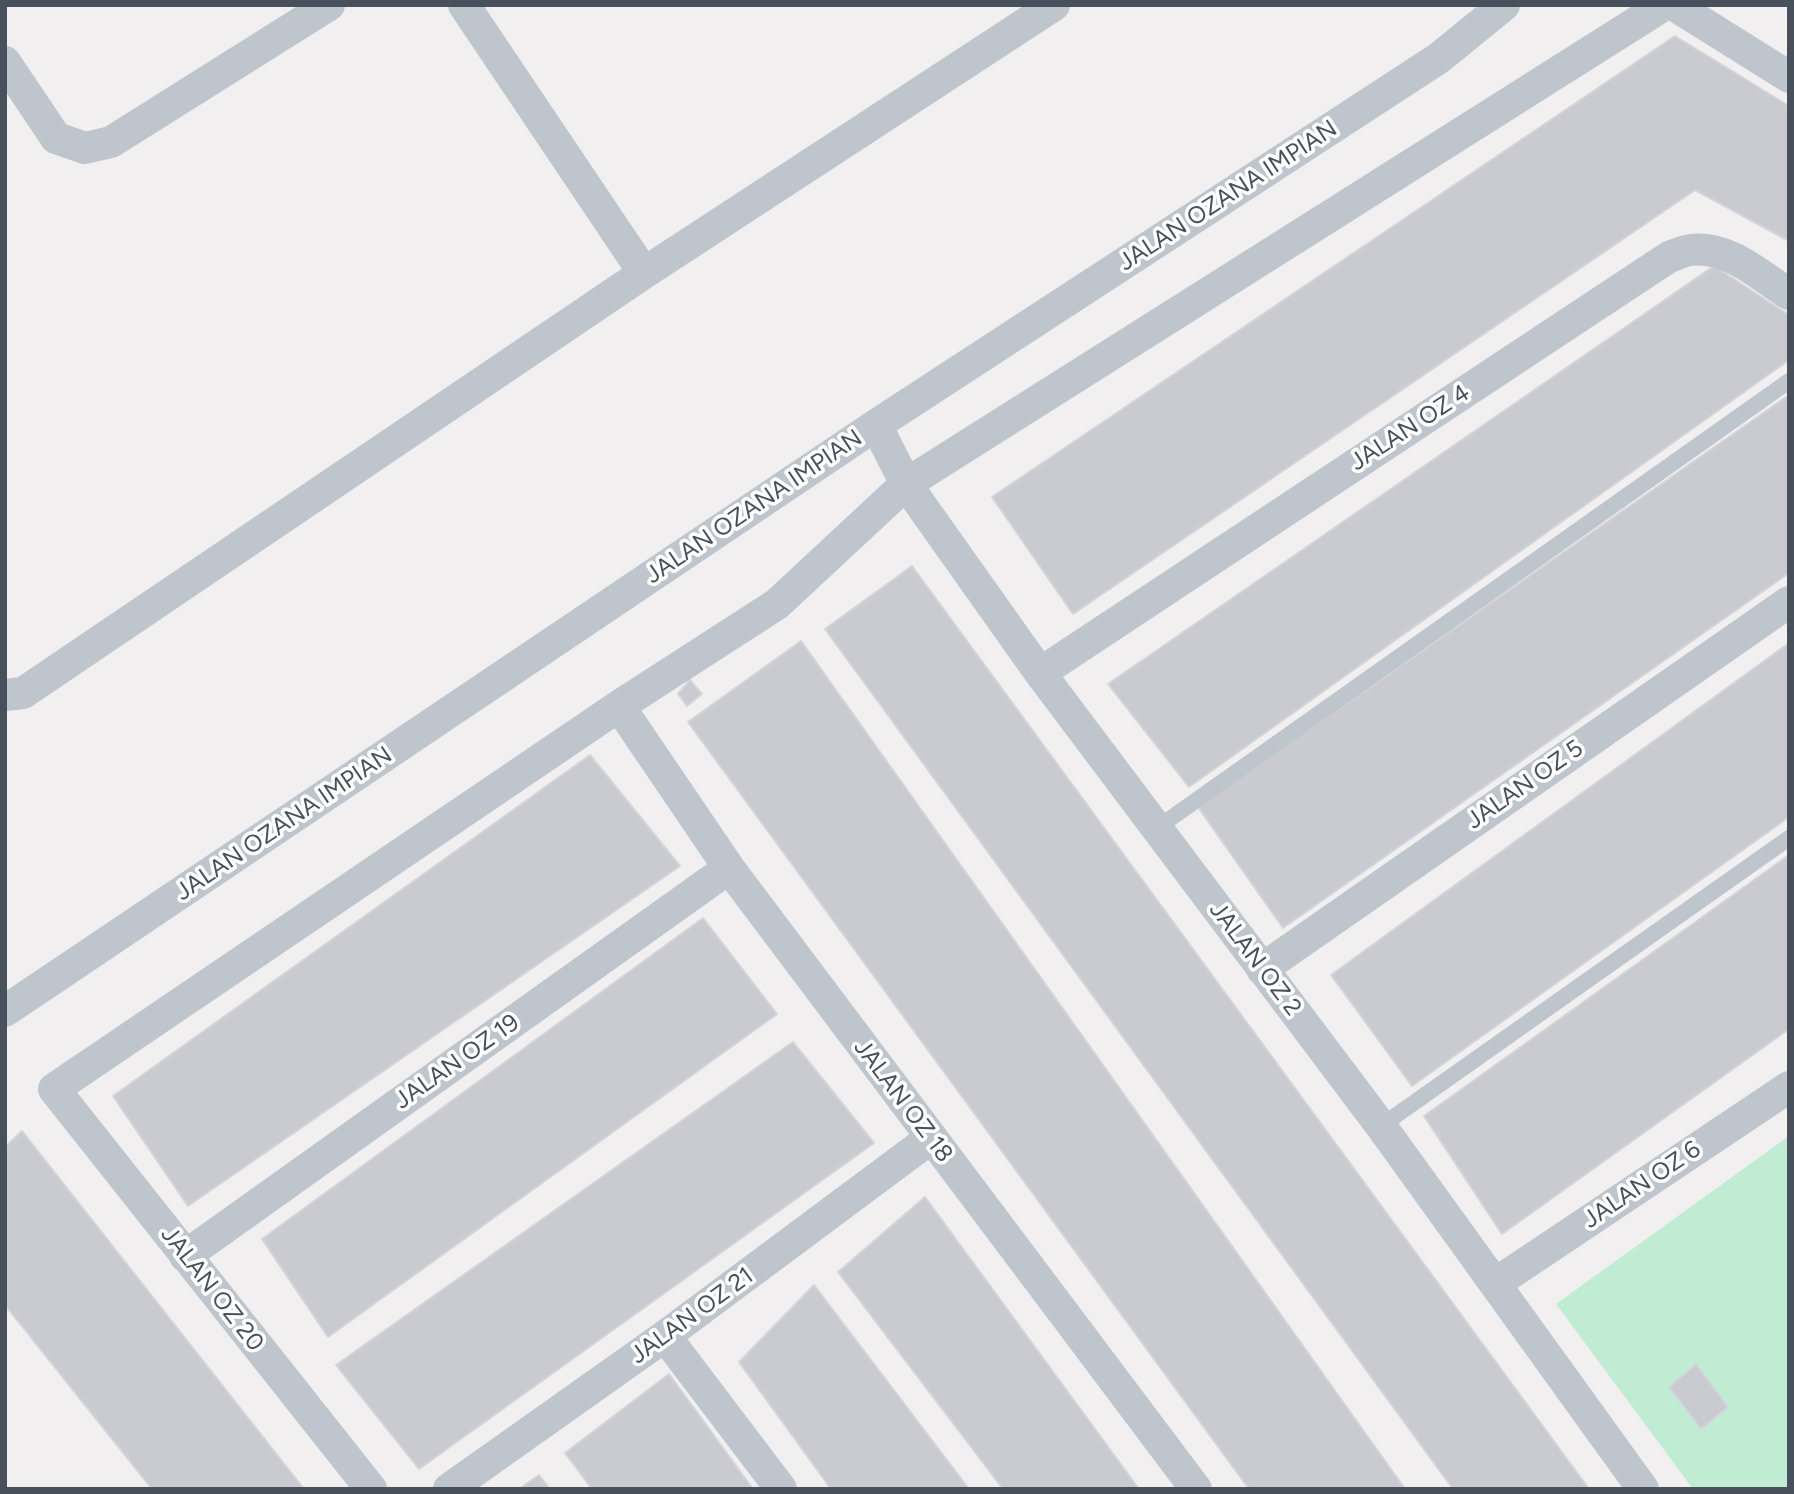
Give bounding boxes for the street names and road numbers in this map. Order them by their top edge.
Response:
street label: JALAN OZANA IMPIAN [1113,115,1343,277]
street label: JALAN OZ 4 [1345,379,1475,477]
street label: JALAN OZANA IMPIAN [640,424,868,590]
street label: JALAN OZ 5 [1461,734,1589,836]
street label: JALAN OZANA IMPIAN [170,741,398,907]
street label: JALAN OZ 2 [1203,896,1307,1022]
street label: JALAN OZ 19 [389,1009,525,1115]
street label: JALAN OZ 18 [847,1034,959,1168]
street label: JALAN OZ 6 [1578,1135,1706,1235]
street label: JALAN OZ 20 [154,1221,270,1357]
street label: JALAN OZ 21 [625,1262,759,1370]

